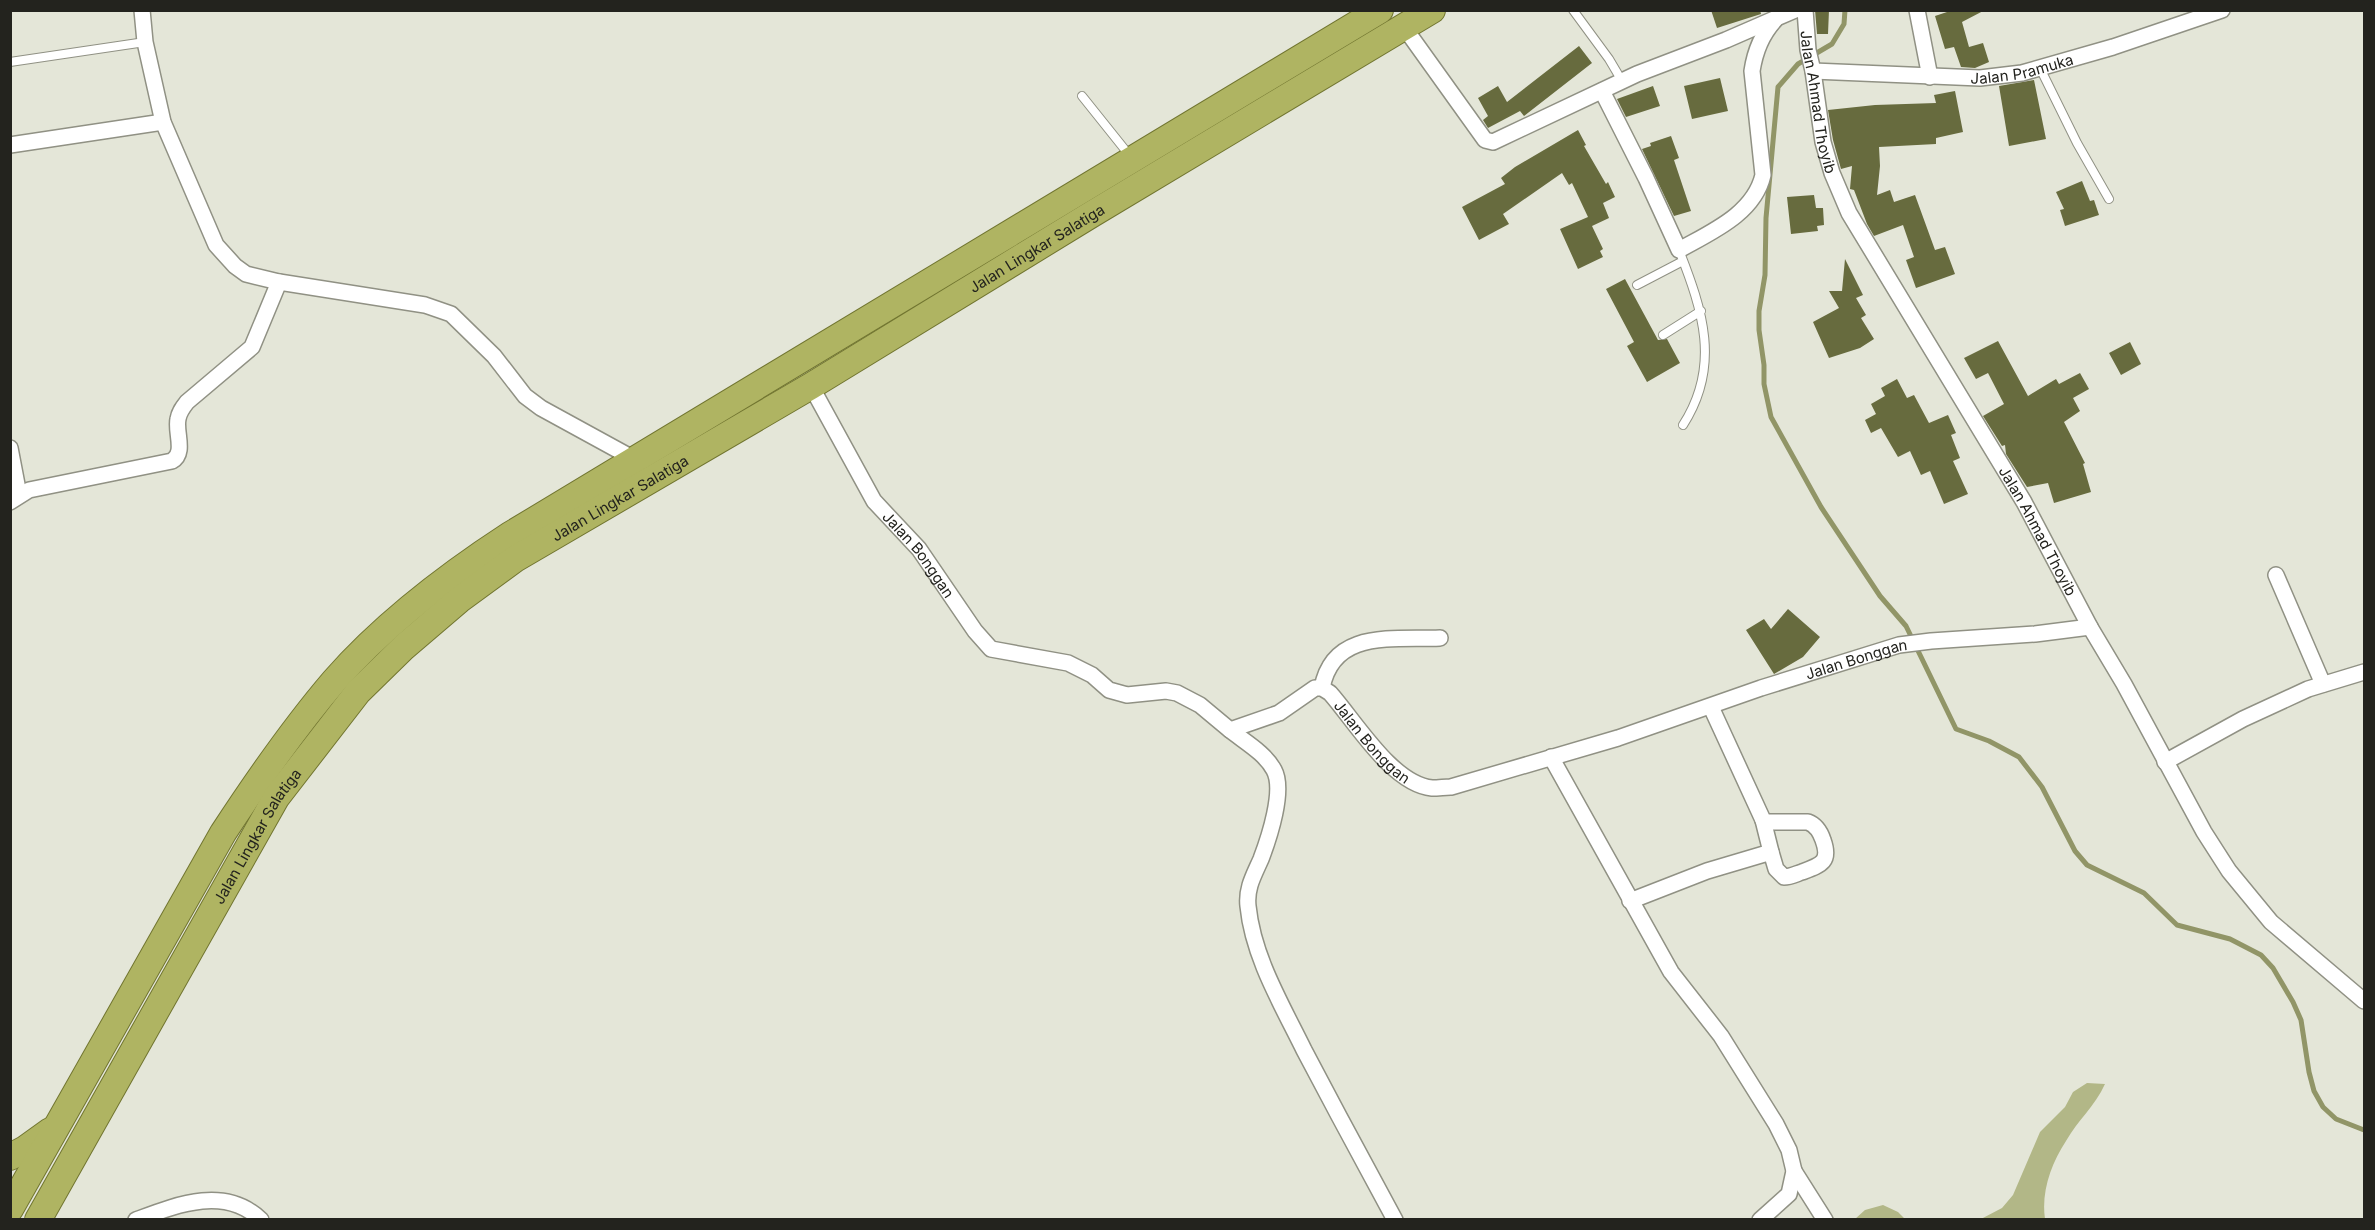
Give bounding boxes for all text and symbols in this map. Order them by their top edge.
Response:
street label: Jalan Ahmad Thoyib [1797,30,1841,175]
street label: Jalan Pramuka [1970,49,2075,88]
street label: Jalan Lingkar Salatiga [965,199,1108,297]
street label: Jalan Lingkar Salatiga [548,450,692,545]
street label: Jalan Ahmad Thoyib [1995,462,2081,599]
street label: Jalan Bonggan [879,507,959,601]
street label: Jalan Bonggan [1803,635,1908,683]
street label: Jalan Bonggan [1330,696,1414,787]
street label: Jalan Lingkar Salatiga [209,764,305,907]

